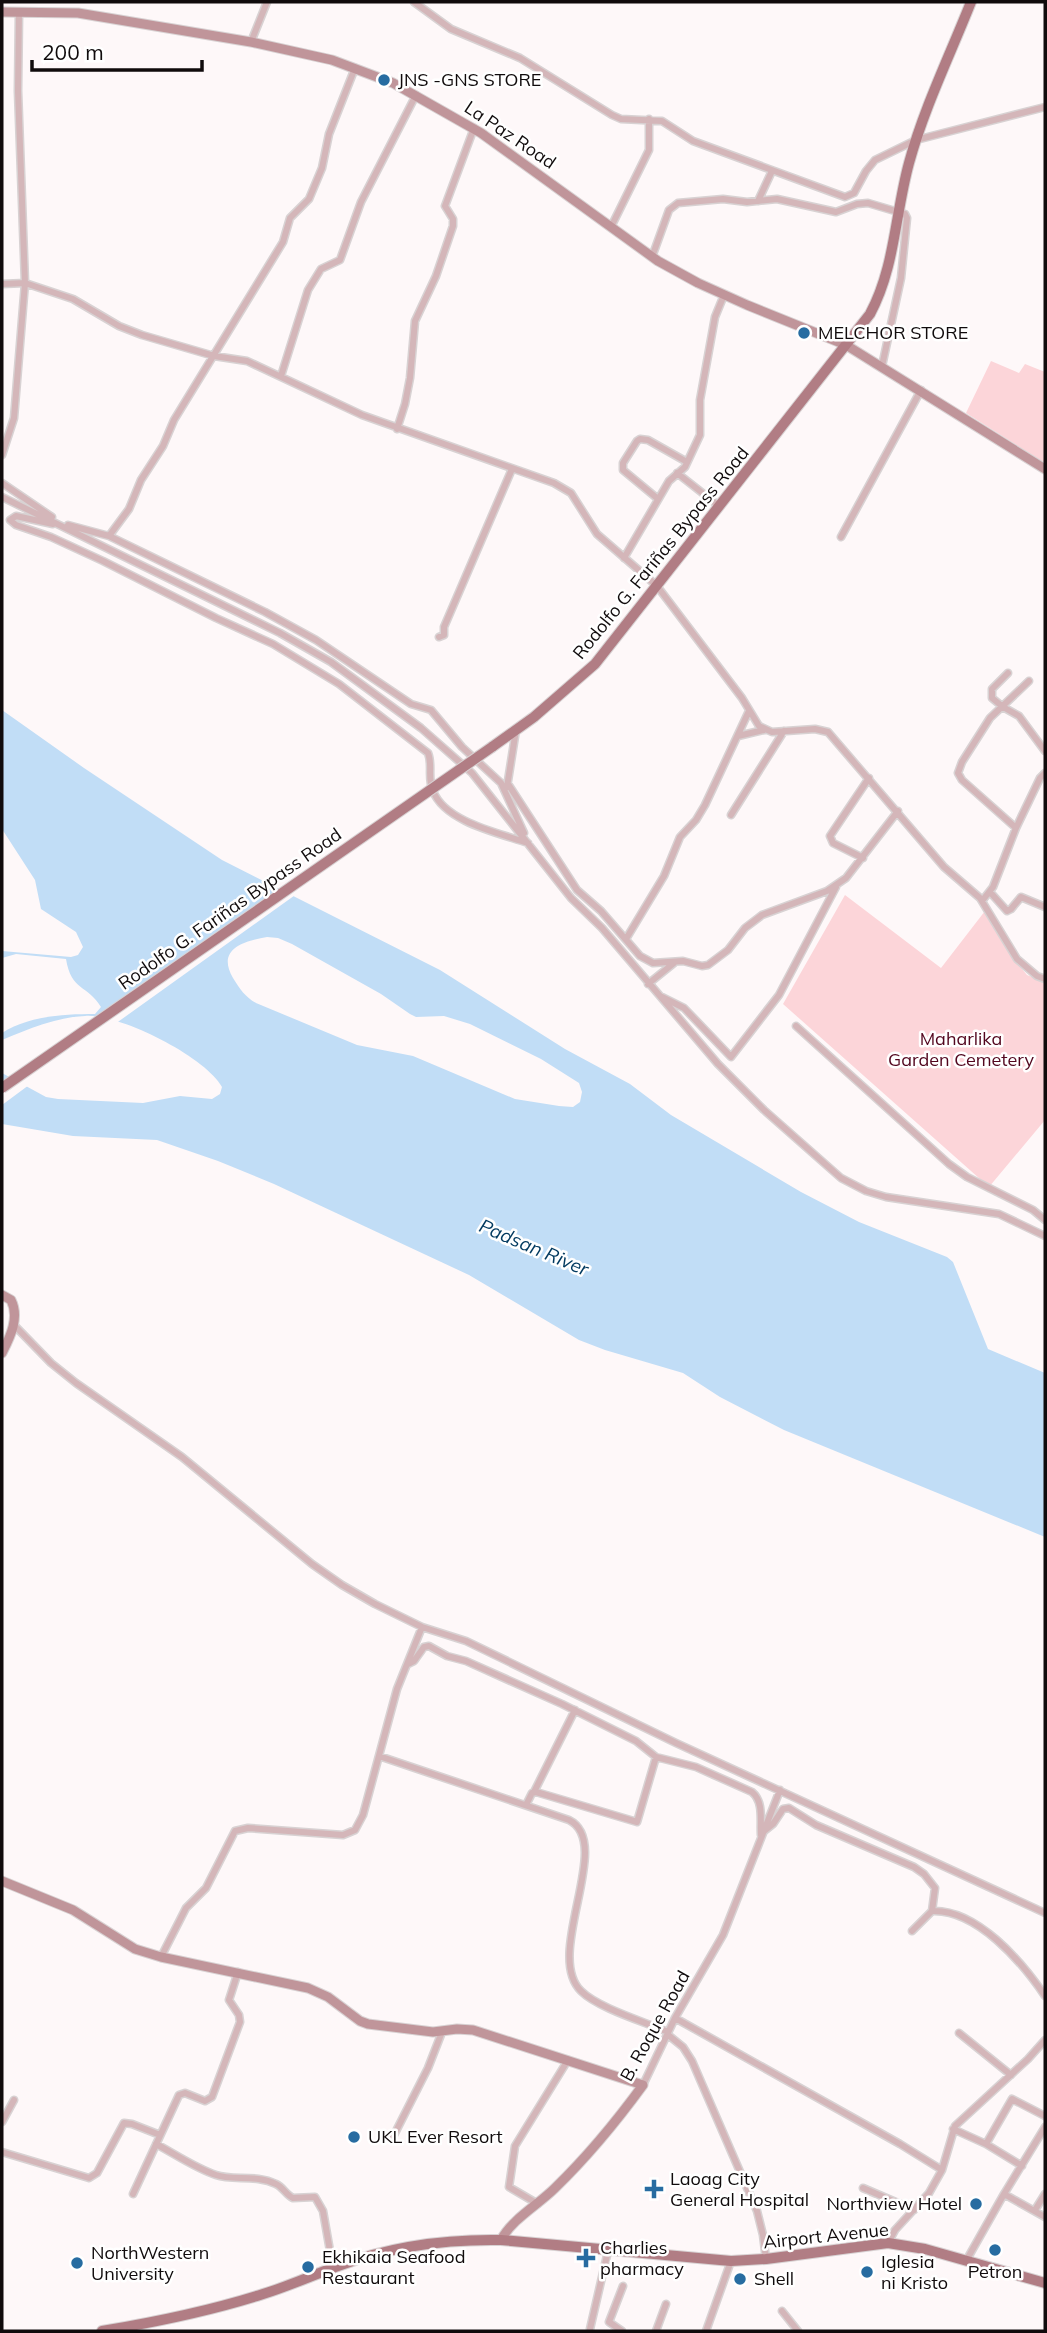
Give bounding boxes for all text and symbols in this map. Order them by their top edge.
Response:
scale bar [32,28,201,72]
text: 200 m [42,39,104,65]
place label: JNS -GNS STORE [398,68,541,91]
marker: JNS -GNS STORE [376,72,392,88]
street label: La Paz Road [460,96,560,174]
place label: MELCHOR STORE [818,321,968,344]
marker: MELCHOR STORE [796,325,812,341]
street label: Rodolfo G. Fariñas Bypass Road [568,442,754,664]
street label: Rodolfo G. Fariñas Bypass Road [114,823,346,995]
park label: Maharlika Garden Cemetery [888,1027,1034,1071]
water label: Padsan River [476,1213,593,1281]
street label: B. Roque Road [615,1966,694,2085]
place label: UKL Ever Resort [368,2125,503,2148]
marker: UKL Ever Resort [346,2129,362,2145]
place label: Laoag City General Hospital [670,2167,809,2211]
marker: Laoag City General Hospital [644,2179,664,2199]
place label: Northview Hotel [826,2192,962,2215]
marker: Northview Hotel [968,2196,984,2212]
street label: Airport Avenue [762,2217,890,2254]
place label: Charlies pharmacy [600,2236,684,2280]
place label: NorthWestern University [91,2241,209,2285]
marker: Petron [987,2242,1003,2258]
place label: Ekhikaia Seafood Restaurant [322,2245,465,2289]
marker: Charlies pharmacy [578,2250,594,2266]
place label: Iglesia ni Kristo [881,2250,948,2294]
marker: NorthWestern University [69,2255,85,2271]
marker: Ekhikaia Seafood Restaurant [300,2259,316,2275]
place label: Petron [968,2260,1022,2283]
marker: Iglesia ni Kristo [859,2264,875,2280]
place label: Shell [754,2267,794,2290]
marker: Shell [732,2271,748,2287]

